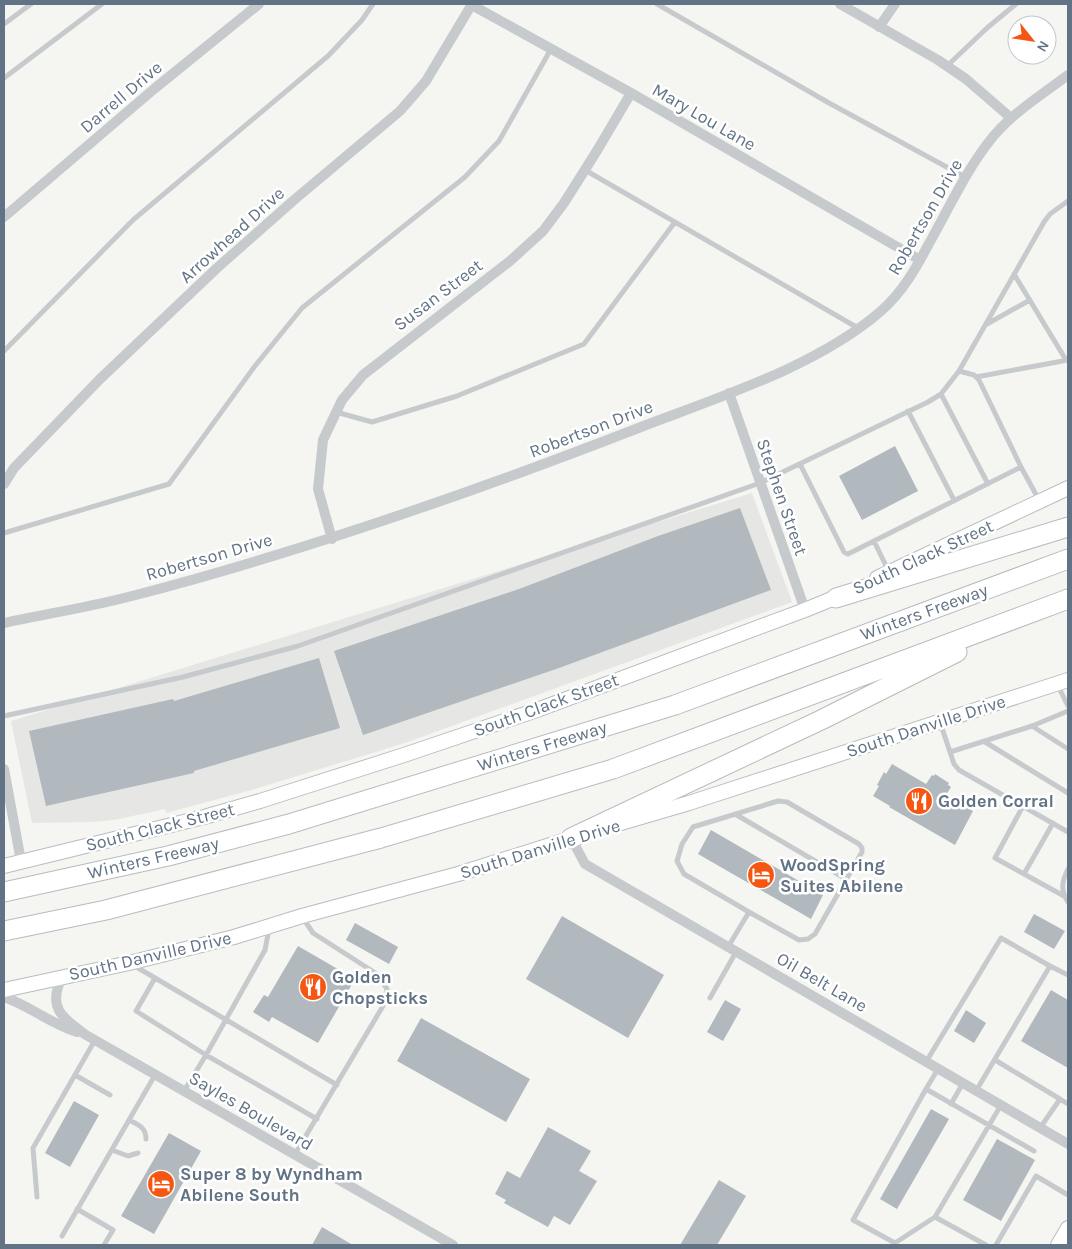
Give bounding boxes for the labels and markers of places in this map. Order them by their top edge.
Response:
restaurant icon: Golden Corral [904,786,934,816]
place label: Golden Corral [938,790,1054,812]
place label: WoodSpring Suites Abilene [780,854,903,897]
hotel icon: WoodSpring Suites Abilene [746,860,776,890]
place label: Golden Chopsticks [332,966,428,1009]
restaurant icon: Golden Chopsticks [298,972,328,1002]
place label: Super 8 by Wyndham Abilene South [180,1163,363,1206]
hotel icon: Super 8 by Wyndham Abilene South [146,1169,176,1199]

